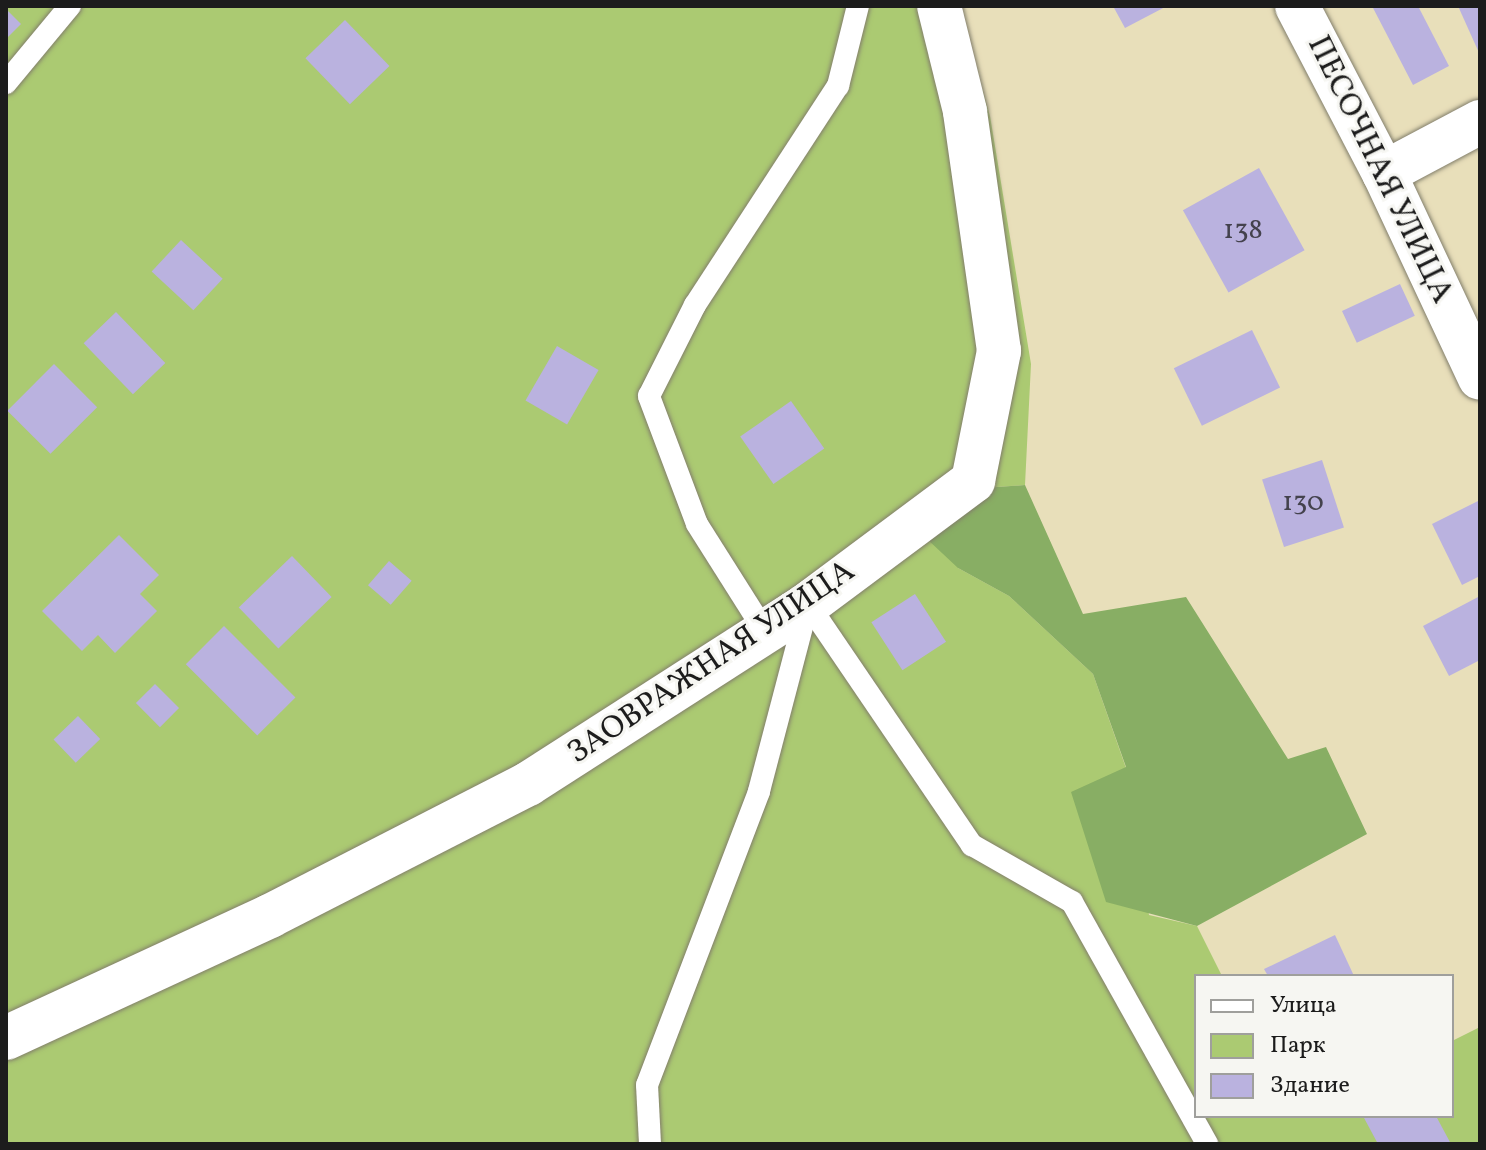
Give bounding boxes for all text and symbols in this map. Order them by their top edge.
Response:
street label: ПЕСОЧНАЯ УЛИЦА [1298,30,1460,310]
house number: 138 [1223,214,1263,248]
house number: 130 [1282,486,1324,520]
street label: ЗАОВРАЖНАЯ УЛИЦА [561,553,863,773]
legend [1194,974,1454,1118]
text: Улица [1270,989,1337,1023]
text: Парк [1270,1029,1326,1063]
text: Здание [1270,1069,1350,1103]

